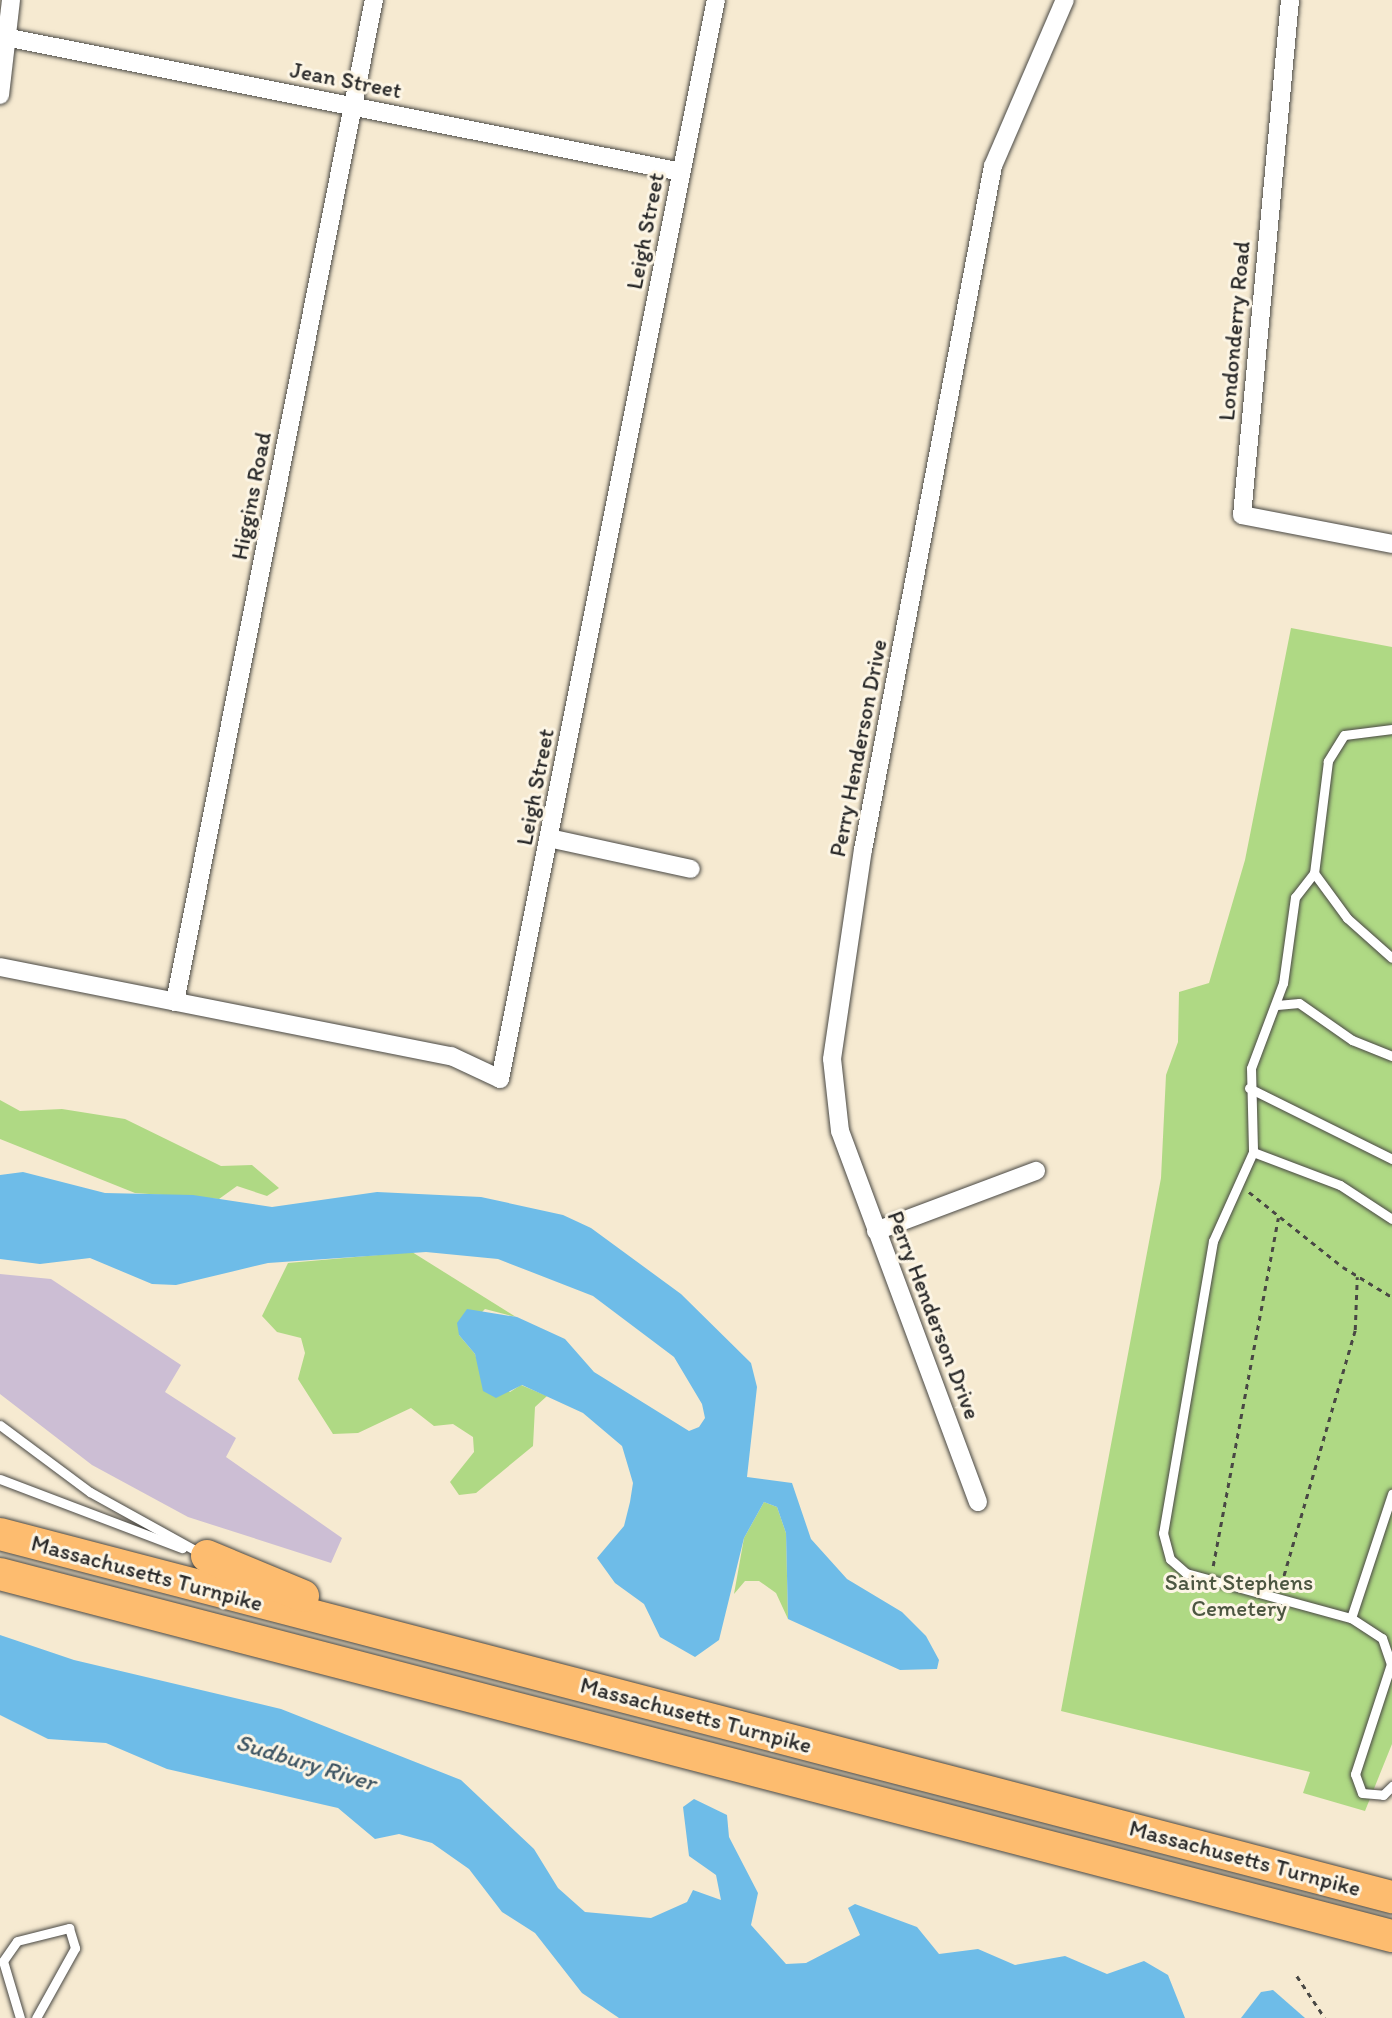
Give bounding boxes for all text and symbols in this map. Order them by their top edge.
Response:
street label: Jean Street [288,56,404,104]
street label: Leigh Street [620,170,670,292]
street label: Londonderry Road [1212,240,1256,422]
street label: Higgins Road [225,430,277,562]
street label: Perry Henderson Drive [823,637,893,859]
street label: Leigh Street [510,726,560,848]
street label: Perry Henderson Drive [882,1207,986,1423]
street label: Massachusetts Turnpike [29,1529,265,1617]
park label: Saint Stephens Cemetery [1165,1568,1313,1622]
street label: Massachusetts Turnpike [578,1671,814,1759]
water label: Sudbury River [233,1727,379,1797]
street label: Massachusetts Turnpike [1127,1814,1363,1902]

